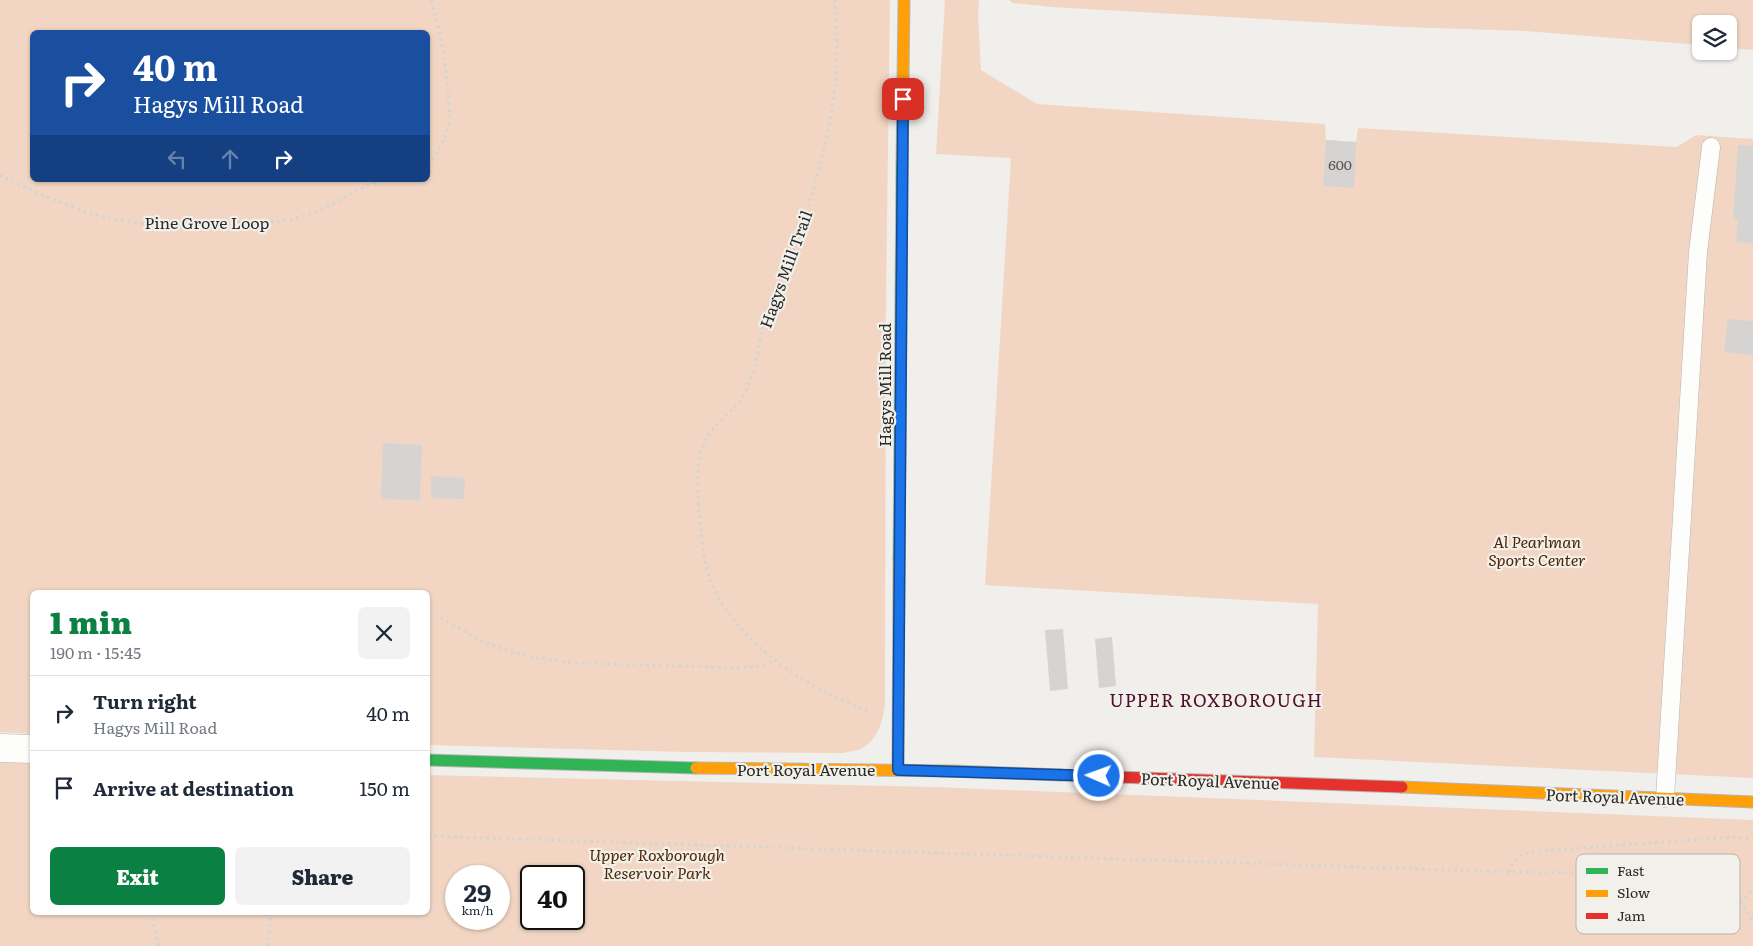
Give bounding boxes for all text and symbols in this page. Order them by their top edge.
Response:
map controls [1692,15,1737,60]
button: layers [1692,15,1737,60]
text: 40 m [133,40,218,92]
icon: right [50,50,115,115]
pin [882,78,924,120]
icon: arrive [889,85,917,113]
text: Hagys Mill Road [133,87,304,120]
icon: left [163,145,191,173]
icon: ahead [216,145,244,173]
icon: right [269,145,297,173]
house number: 600 [1328,154,1352,174]
street label: Hagys Mill Trail [753,207,817,331]
street label: Pine Grove Loop [145,210,269,234]
street label: Hagys Mill Road [872,323,896,447]
park label: Al Pearlman Sports Center [1488,529,1586,571]
text: 1 min [50,599,132,643]
button: close [358,607,410,659]
text: 190 m · 15:45 [50,640,141,664]
district label: UPPER ROXBOROUGH [1109,686,1323,713]
text: Turn right [93,687,197,715]
icon: right [50,699,78,727]
text: 40 m [366,699,410,727]
text: Hagys Mill Road [93,715,217,739]
position arrow [1072,749,1124,801]
street label: Port Royal Avenue [737,757,875,781]
street label: Port Royal Avenue [1140,766,1280,794]
icon: arrive [50,774,78,802]
text: Arrive at destination [93,774,294,802]
text: 150 m [359,774,410,802]
street label: Port Royal Avenue [1545,782,1685,810]
park label: Upper Roxborough Reservoir Park [589,842,725,884]
button: Exit [50,847,225,905]
button: Share [235,847,410,905]
legend [1576,854,1740,934]
text: Fast [1617,860,1645,880]
speed limit sign: 40 [520,865,585,930]
text: 29 [464,873,491,910]
text: Slow [1617,882,1650,902]
text: km/h [462,901,493,919]
text: Jam [1617,905,1646,925]

